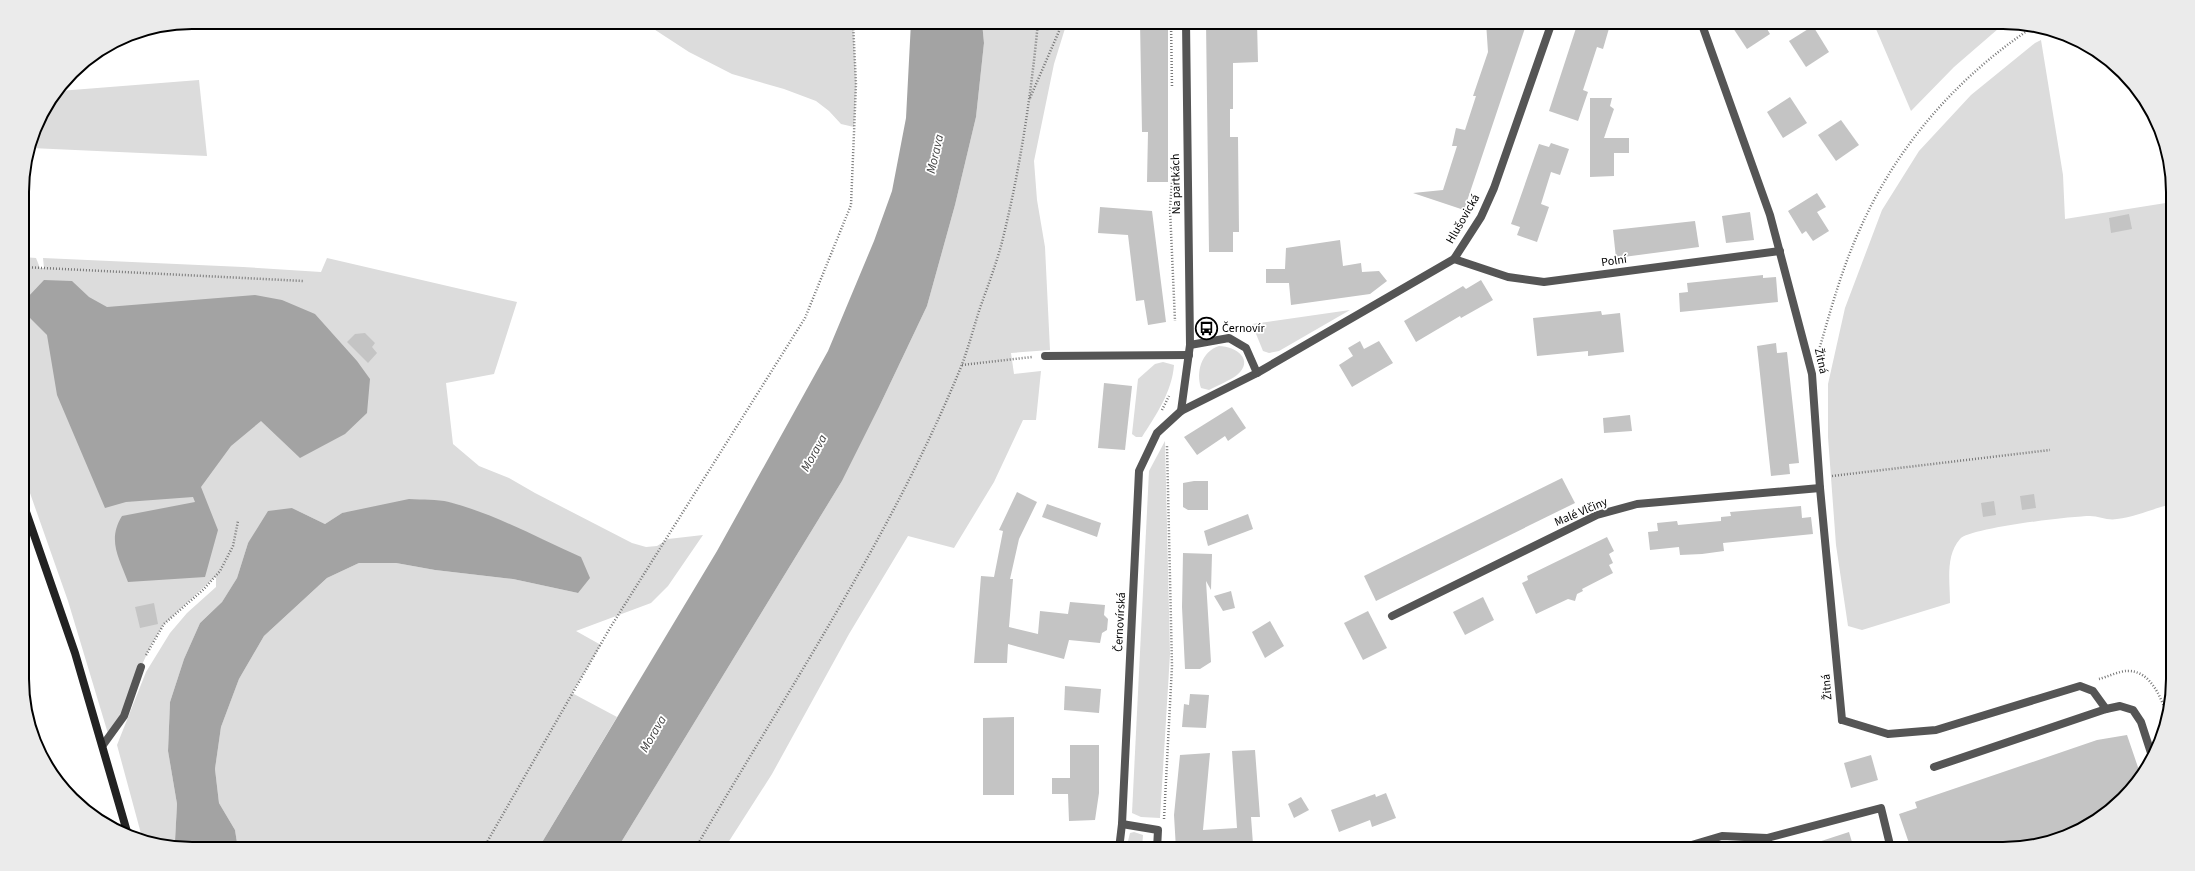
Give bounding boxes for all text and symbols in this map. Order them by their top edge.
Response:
water label: Morava [922,133,948,175]
street label: Na partkách [1167,153,1185,215]
street label: Hlušovická [1442,191,1484,247]
street label: Polní [1600,251,1629,271]
bus stop icon: Černovír [1193,315,1219,341]
place label: Černovír [1222,320,1266,337]
street label: Žitná [1810,346,1832,376]
water label: Morava [796,431,832,475]
street label: Malé Vlčiny [1552,493,1610,531]
street label: Černovírská [1110,592,1130,652]
street label: Žitná [1817,673,1837,701]
water label: Morava [635,712,671,756]

